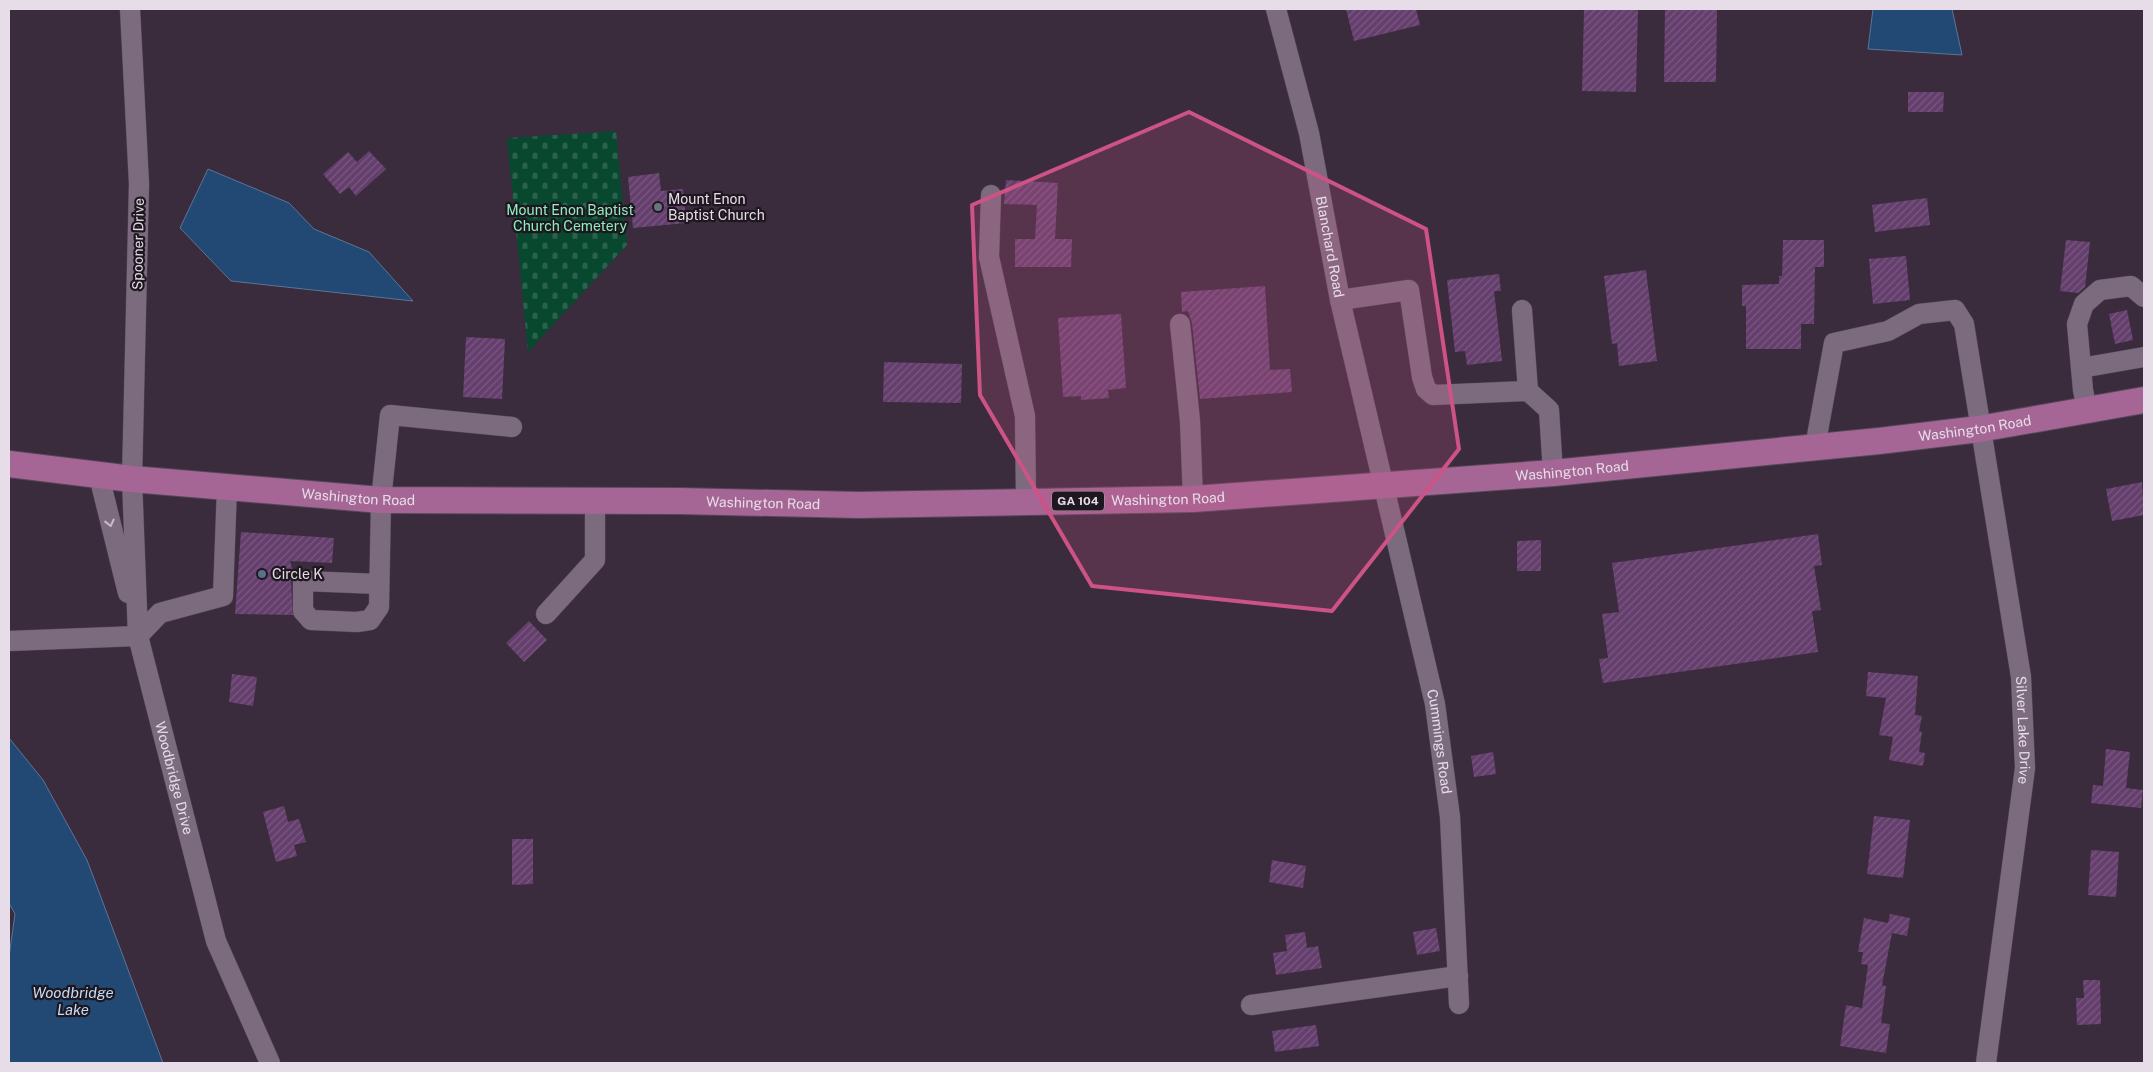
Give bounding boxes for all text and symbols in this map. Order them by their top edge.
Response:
place label: Mount Enon Baptist Church [668,191,765,223]
street label: Blanchard Road [1313,195,1347,299]
street label: Spooner Drive [129,198,147,290]
marker: Mount Enon Baptist Church [652,201,664,213]
park label: Mount Enon Baptist Church Cemetery [506,202,634,234]
street label: Washington Road [1917,412,2032,444]
street label: Washington Road [1515,458,1630,484]
street label: Washington Road [301,485,415,508]
street label: Washington Road [1111,489,1226,508]
road number: GA 104 [1052,492,1104,511]
street label: Washington Road [706,494,820,512]
one-way arrow [104,519,115,528]
place label: Circle K [272,566,323,582]
marker: Circle K [256,568,268,580]
street label: Silver Lake Drive [2013,676,2033,785]
street label: Cummings Road [1424,687,1455,795]
street label: Woodbridge Drive [152,720,196,836]
water label: Woodbridge Lake [32,984,114,1018]

